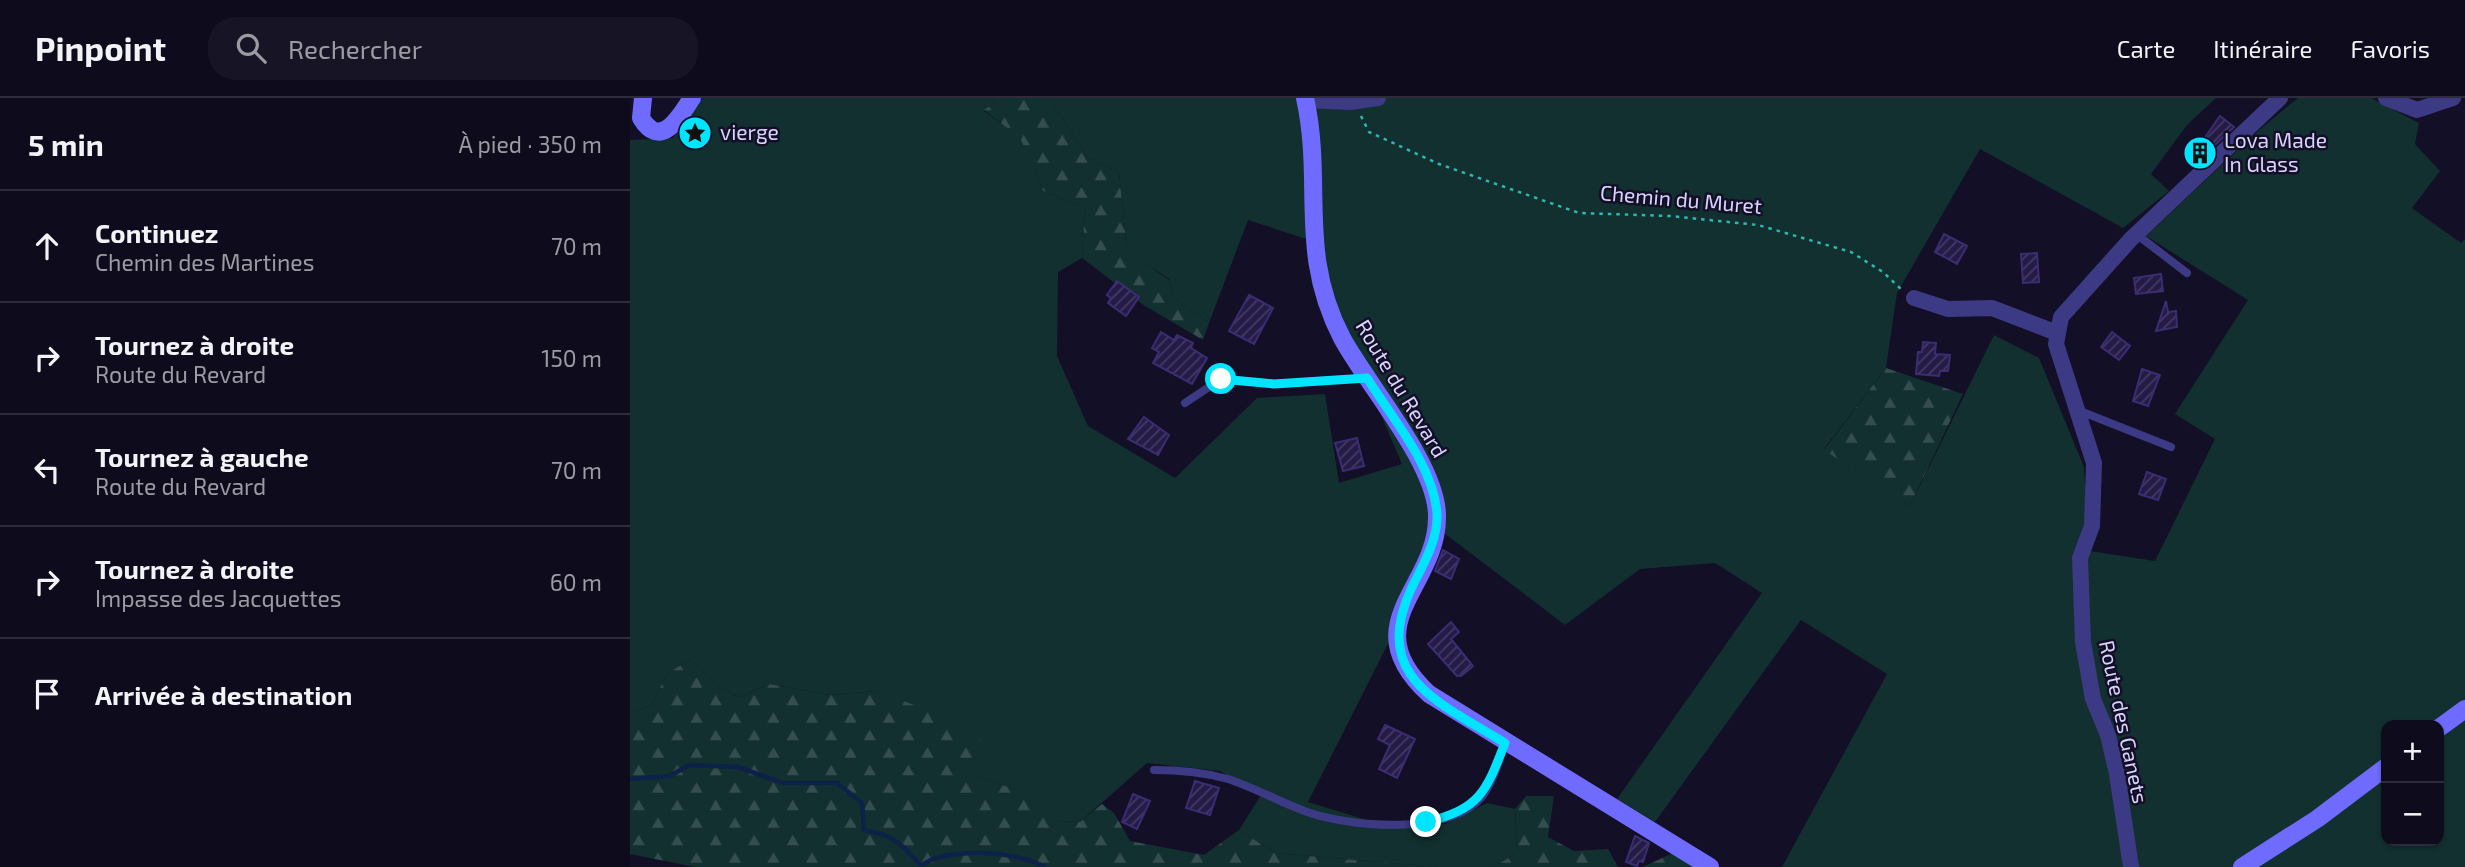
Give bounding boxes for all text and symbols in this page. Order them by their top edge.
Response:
search box [208,17,698,80]
text: Pinpoint [35,28,166,68]
icon: search [232,29,270,67]
text: Rechercher [288,33,422,64]
text: Carte [2117,34,2175,63]
text: Itinéraire [2213,34,2312,63]
text: Favoris [2350,34,2430,63]
place icon: vierge [676,114,714,152]
place label: vierge [720,119,779,144]
text: 5 min [28,126,104,162]
place label: Lova Made In Glass [2224,127,2327,176]
text: À pied · 350 m [459,130,602,158]
building icon: Lova Made In Glass [2181,134,2219,172]
street label: Chemin du Muret [1599,179,1763,218]
text: Continuez [95,217,218,248]
icon: ahead [28,227,66,265]
text: 70 m [551,232,602,260]
text: Chemin des Martines [95,248,314,276]
street label: Route du Revard [1351,315,1453,462]
text: Tournez à droite [95,329,294,360]
icon: right [28,339,66,377]
text: 150 m [541,344,602,372]
text: Route du Revard [95,360,266,388]
route start [1205,363,1236,394]
text: Tournez à gauche [95,441,309,472]
icon: left [28,451,66,489]
text: 70 m [551,456,602,484]
text: Route du Revard [95,472,266,500]
text: Tournez à droite [95,553,294,584]
icon: right [28,563,66,601]
text: 60 m [550,568,602,596]
text: Impasse des Jacquettes [95,584,342,612]
street label: Route des Ganets [2095,638,2154,806]
icon: arrive [28,675,66,713]
text: Arrivée à destination [95,679,352,710]
map controls [2381,720,2444,846]
button: + [2381,720,2444,783]
button: − [2381,783,2444,846]
route end [1410,806,1441,837]

